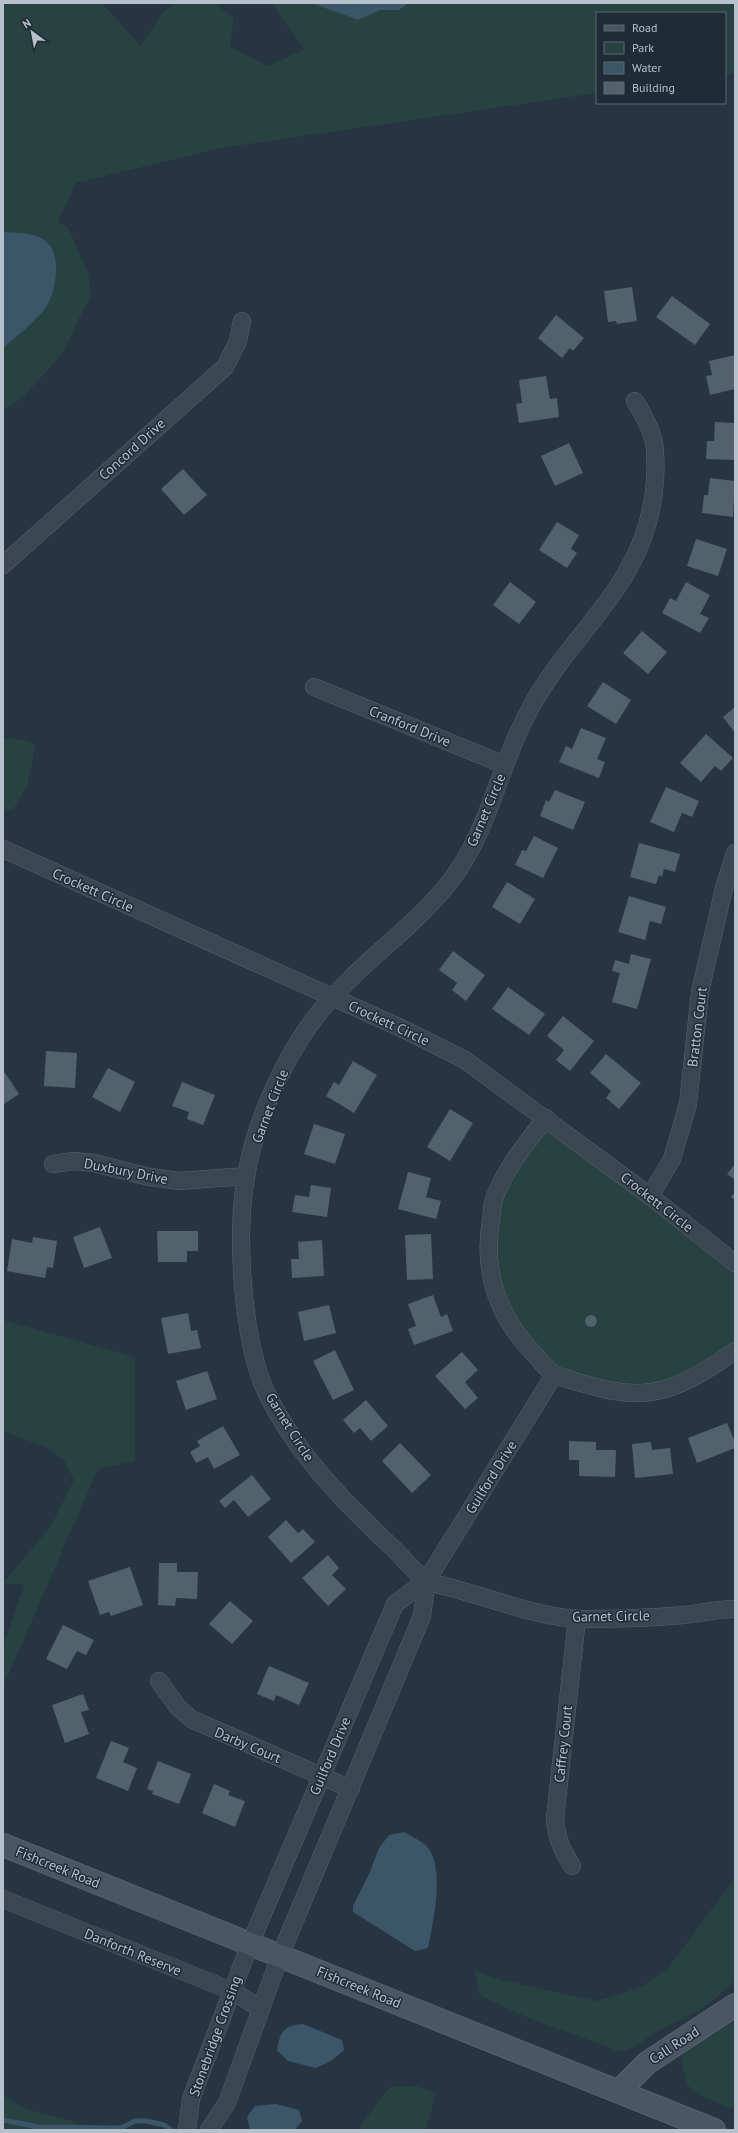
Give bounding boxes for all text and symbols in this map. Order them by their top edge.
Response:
north arrow [12,12,52,52]
legend [596,12,726,104]
text: N [20,16,33,31]
text: Road [632,20,657,35]
text: Park [632,40,654,55]
text: Water [632,60,662,75]
text: Building [632,80,675,95]
street label: Concord Drive [95,414,169,484]
street label: Cranford Drive [367,701,453,751]
street label: Garnet Circle [463,771,509,849]
street label: Crockett Circle [49,864,137,916]
street label: Bratton Court [683,986,711,1068]
street label: Crockett Circle [346,996,432,1050]
street label: Garnet Circle [248,1067,292,1145]
street label: Duxbury Drive [83,1154,169,1188]
street label: Crockett Circle [617,1168,697,1236]
street label: Garnet Circle [262,1389,318,1465]
street label: Guilford Drive [461,1437,521,1517]
street label: Garnet Circle [572,1606,650,1626]
street label: Caffrey Court [550,1704,576,1783]
street label: Guilford Drive [305,1714,355,1798]
street label: Darby Court [212,1723,284,1767]
street label: Fishcreek Road [13,1842,103,1892]
street label: Danforth Reserve [82,1924,184,1980]
street label: Fishcreek Road [314,1962,404,2012]
street label: Stonebridge Crossing [185,1973,245,2099]
street label: Call Road [646,2022,702,2068]

